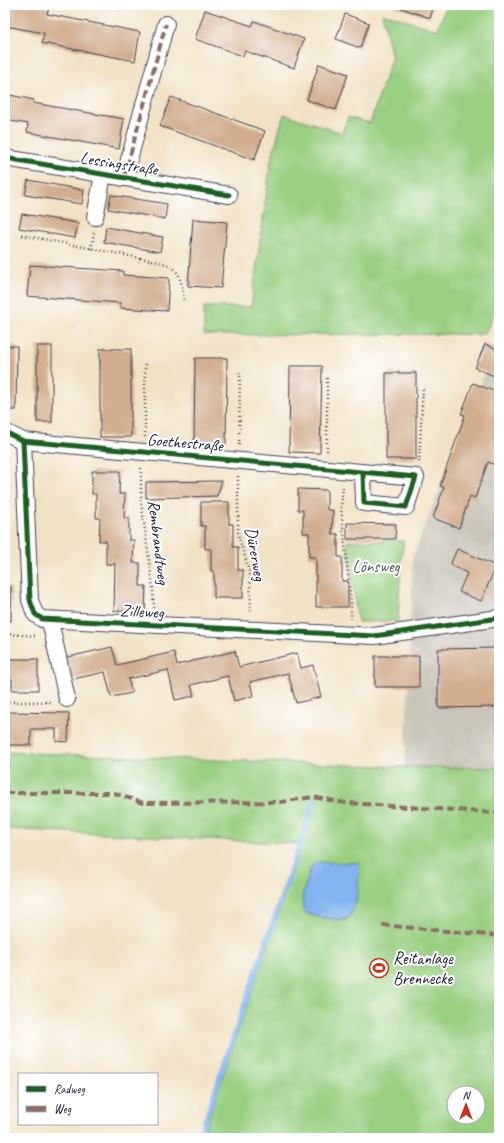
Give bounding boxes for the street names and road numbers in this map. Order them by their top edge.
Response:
street label: Lessingstraße [79,147,161,180]
street label: Goethestraße [146,429,225,456]
street label: Rembrandtweg [143,499,174,587]
street label: Dürerweg [240,526,271,584]
street label: Zilleweg [120,600,165,623]

